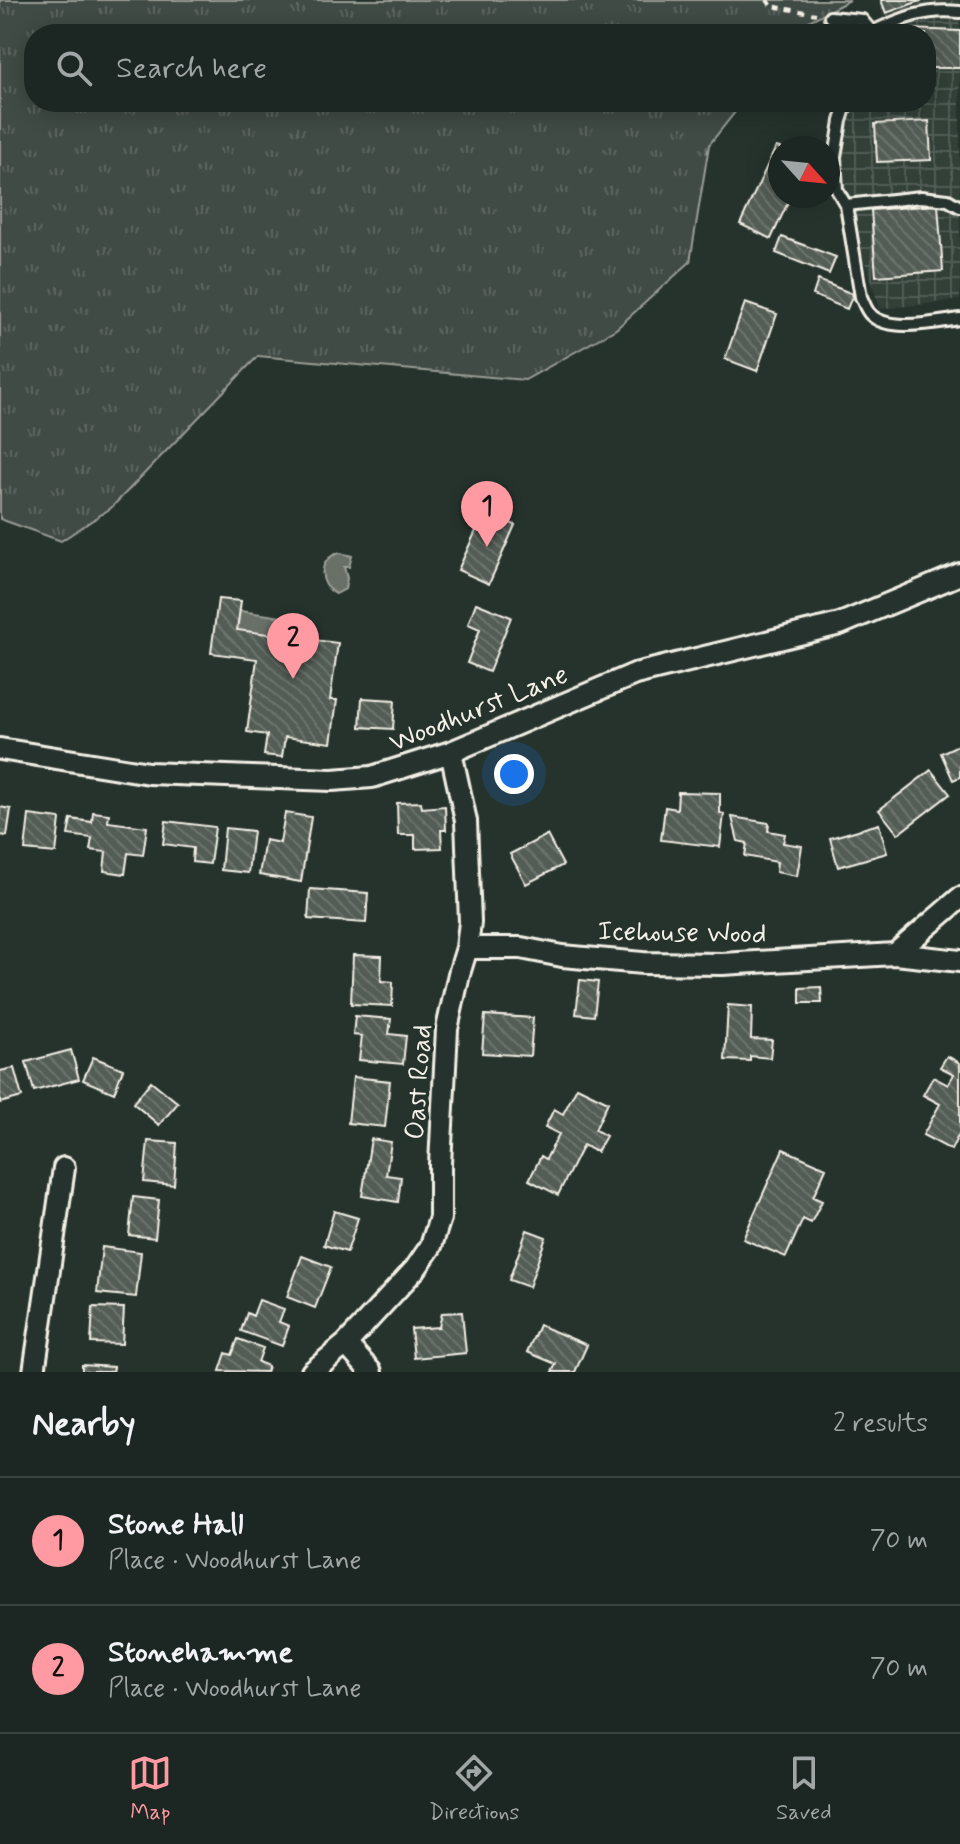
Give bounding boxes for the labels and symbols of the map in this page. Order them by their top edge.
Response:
north arrow [768,136,840,208]
pin: 1 [461,481,513,547]
pin: 2 [267,613,319,679]
street label: Woodhurst Lane [384,657,574,762]
your location [494,754,534,794]
street label: Icehouse Wood [597,914,767,953]
street label: Oast Road [397,1023,442,1141]

